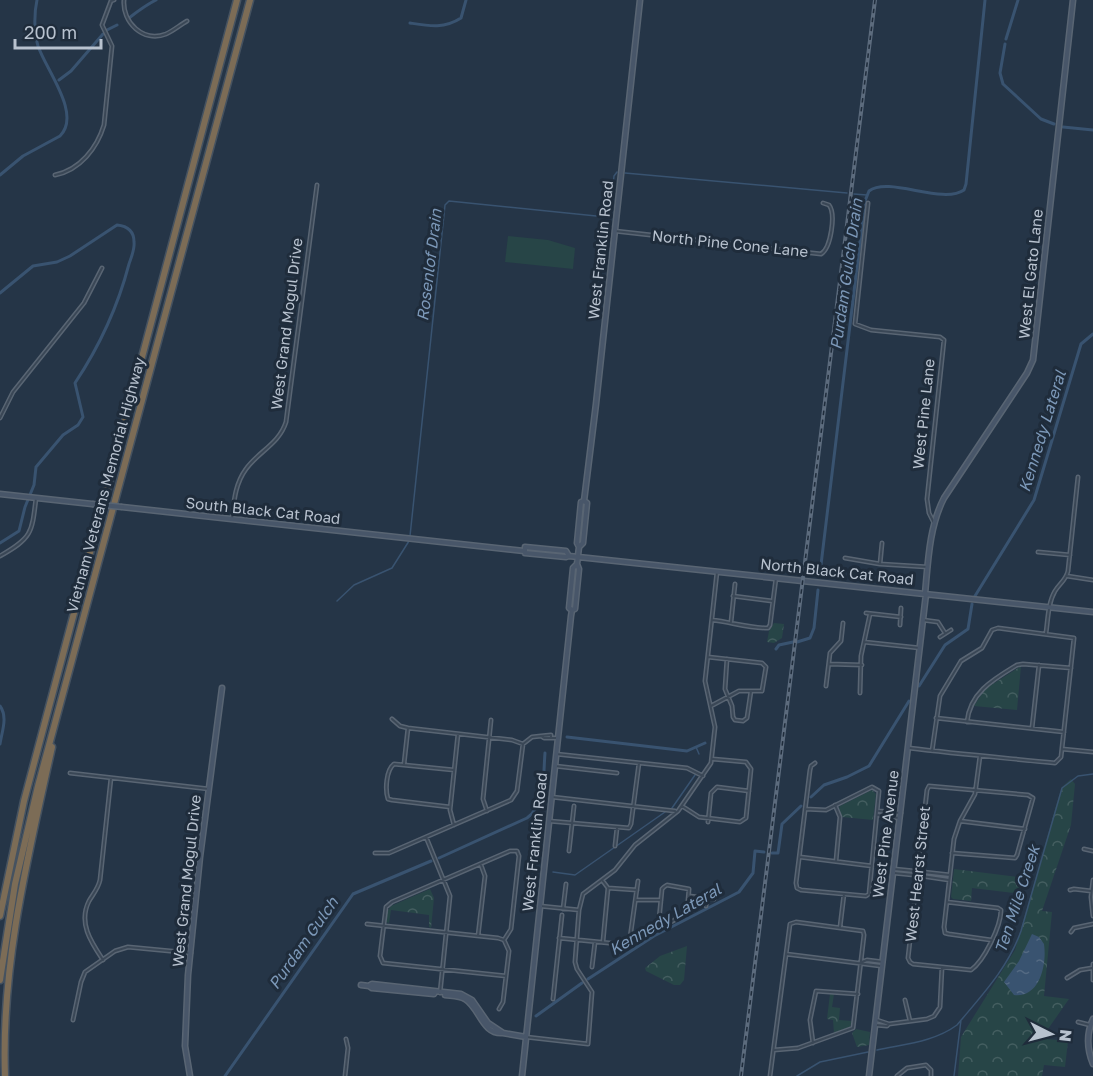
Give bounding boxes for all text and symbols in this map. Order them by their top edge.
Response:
scale bar [15,12,100,50]
text: 200 m [24,21,77,43]
street label: West Franklin Road [584,180,616,320]
water label: Purdam Gulch Drain [826,196,867,351]
water label: Rosenlof Drain [412,207,446,322]
street label: West El Gato Lane [1014,208,1046,340]
street label: North Pine Cone Lane [651,226,809,260]
street label: West Grand Mogul Drive [267,237,306,411]
street label: Vietnam Veterans Memorial Highway [62,354,148,615]
street label: West Pine Lane [908,358,938,470]
water label: Kennedy Lateral [1014,367,1070,494]
street label: South Black Cat Road [185,493,341,527]
street label: North Black Cat Road [759,554,915,588]
street label: West Pine Avenue [868,769,902,899]
street label: West Franklin Road [518,772,550,912]
street label: West Grand Mogul Drive [168,794,204,968]
street label: West Hearst Street [901,805,933,943]
water label: Ten Mile Creek [990,841,1044,956]
water label: Kennedy Lateral [606,878,725,959]
water label: Purdam Gulch [264,892,343,993]
north arrow [1021,1004,1081,1064]
text: N [1055,1028,1076,1043]

